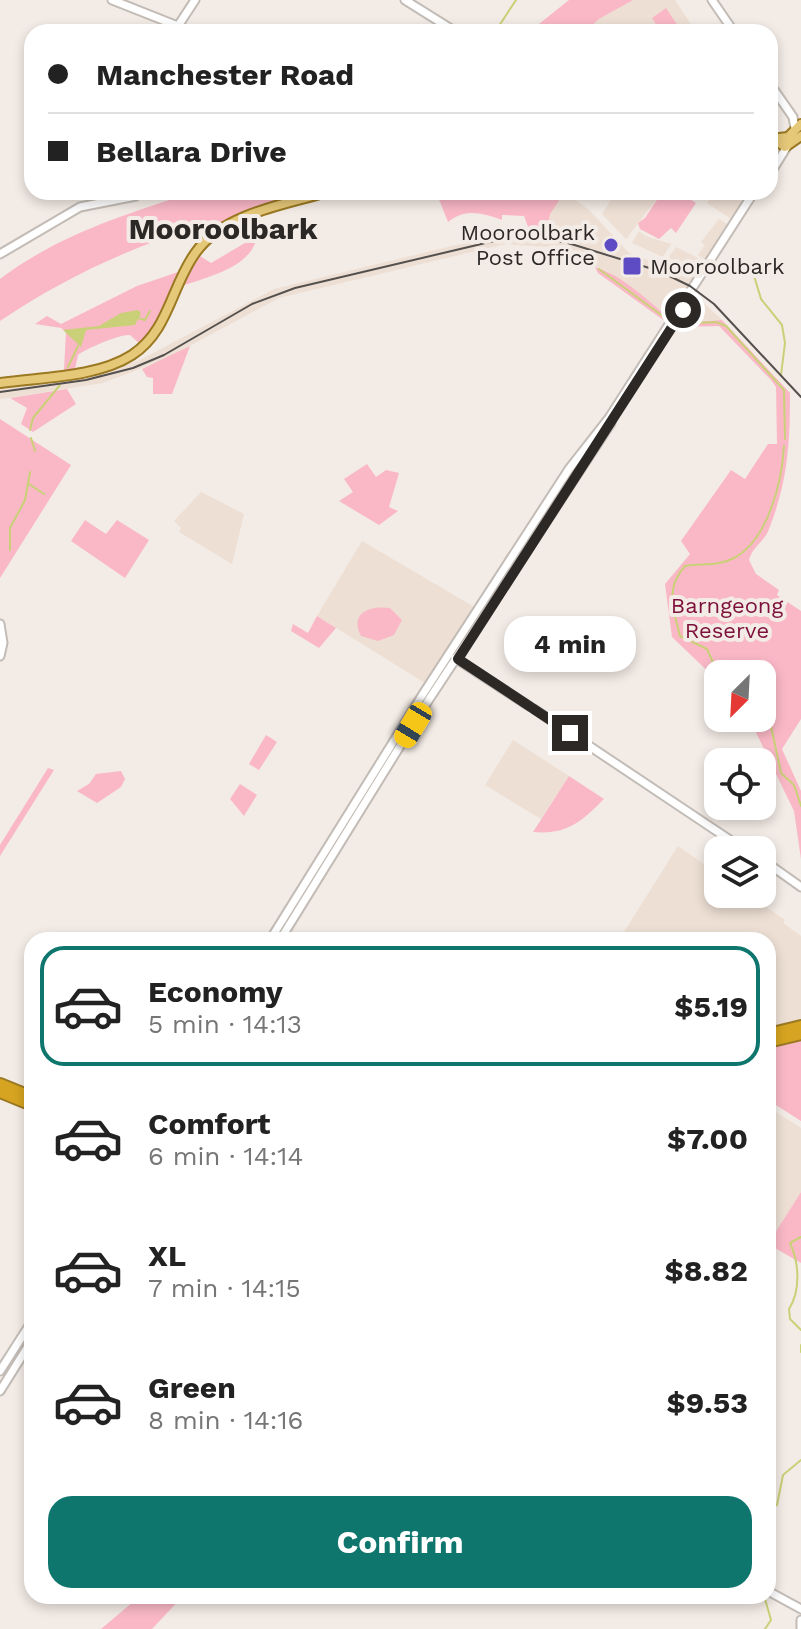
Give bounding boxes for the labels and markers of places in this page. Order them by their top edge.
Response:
place label: Mooroolbark Post Office [461,220,595,270]
marker: Mooroolbark Post Office [602,236,620,254]
place label: Mooroolbark [650,254,784,279]
marker: Mooroolbark [621,255,643,277]

